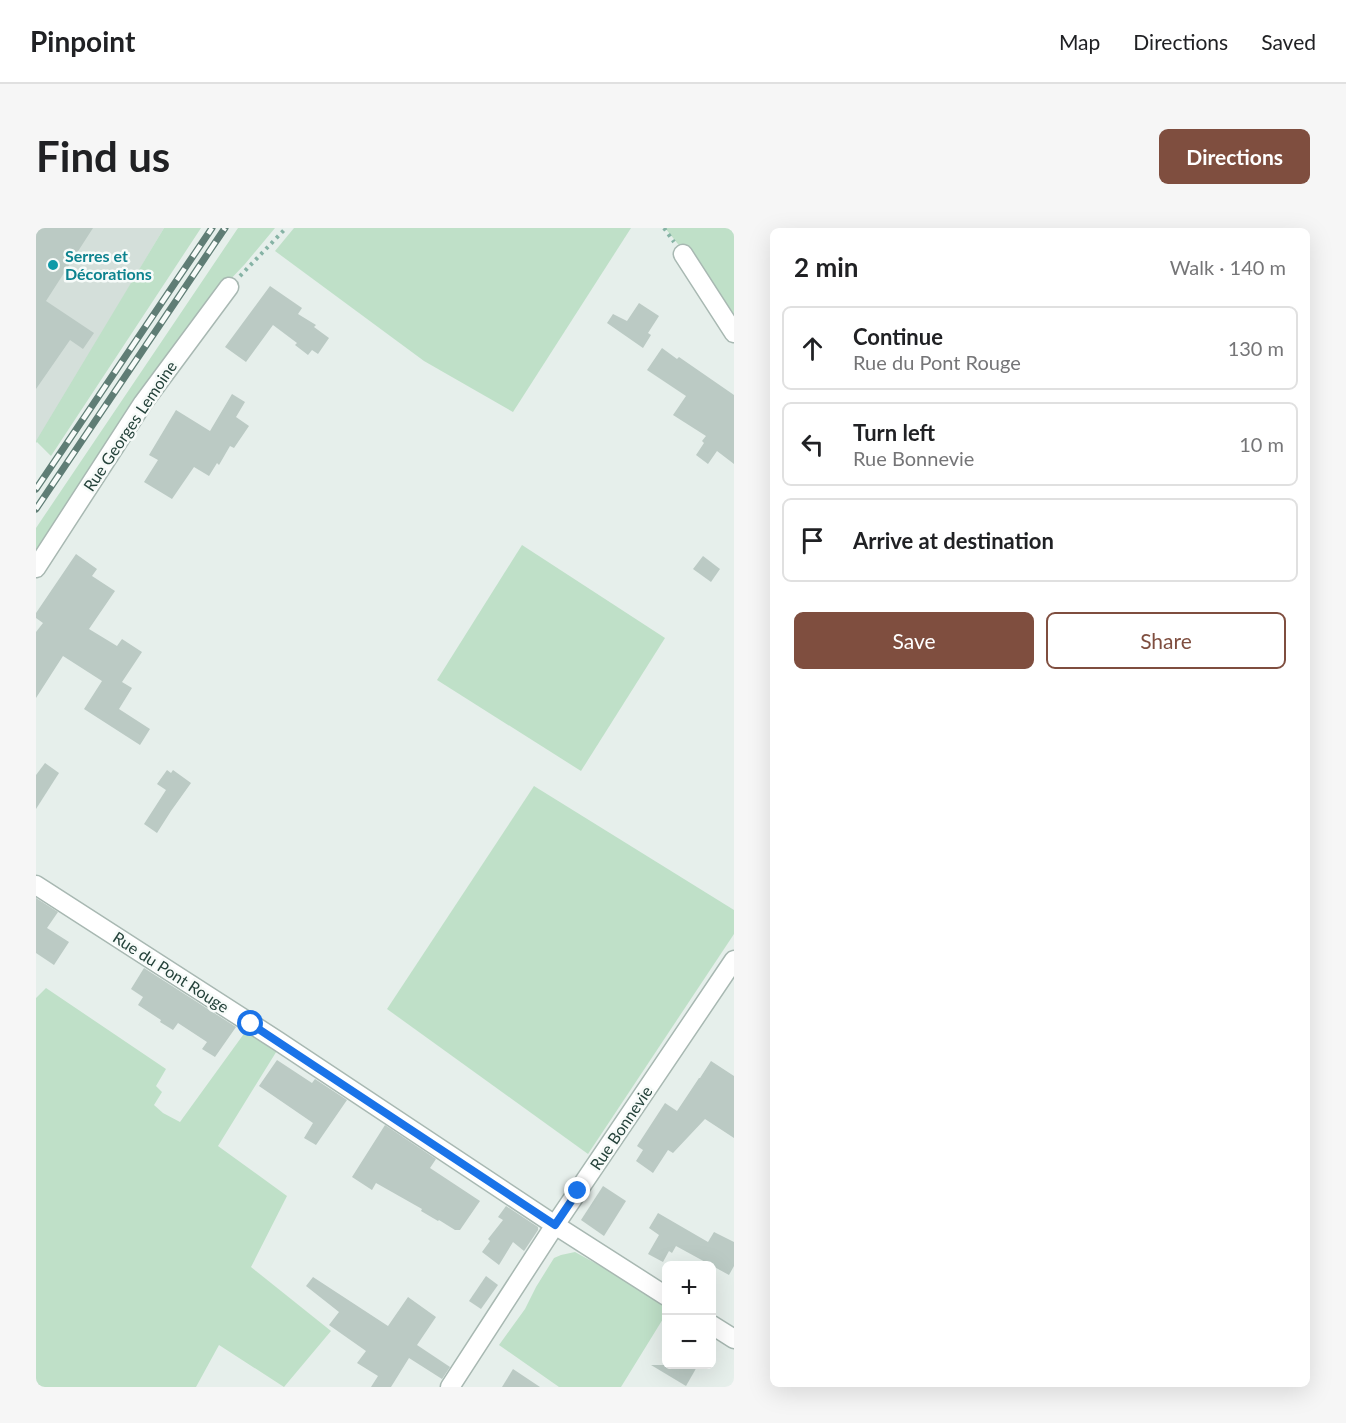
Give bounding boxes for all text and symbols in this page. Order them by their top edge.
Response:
text: Pinpoint [30,24,135,58]
text: Map [1059,29,1100,54]
text: Directions [1133,29,1228,54]
text: Saved [1261,29,1316,54]
button: Directions [1159,129,1310,184]
text: Find us [36,131,170,181]
place label: Serres et Décorations [65,246,152,283]
text: 2 min [794,251,858,283]
text: Walk · 140 m [1170,255,1286,279]
marker: Serres et Décorations [46,258,60,272]
text: Continue [853,323,943,350]
icon: ahead [796,332,829,365]
text: 130 m [1228,336,1284,360]
text: Rue du Pont Rouge [853,350,1021,374]
street label: Rue Georges Lemoine [79,357,180,494]
text: Turn left [853,419,935,446]
icon: left [796,428,829,461]
text: 10 m [1239,432,1284,456]
text: Rue Bonnevie [853,446,974,470]
icon: arrive [796,524,829,557]
text: Arrive at destination [853,527,1054,554]
button: Save [794,612,1034,669]
button: Share [1046,612,1286,669]
street label: Rue du Pont Rouge [110,927,233,1016]
route start [237,1010,263,1036]
street label: Rue Bonnevie [586,1082,656,1173]
route end [564,1177,590,1203]
map controls [662,1261,716,1369]
button: + [662,1261,716,1315]
button: − [662,1315,716,1369]

